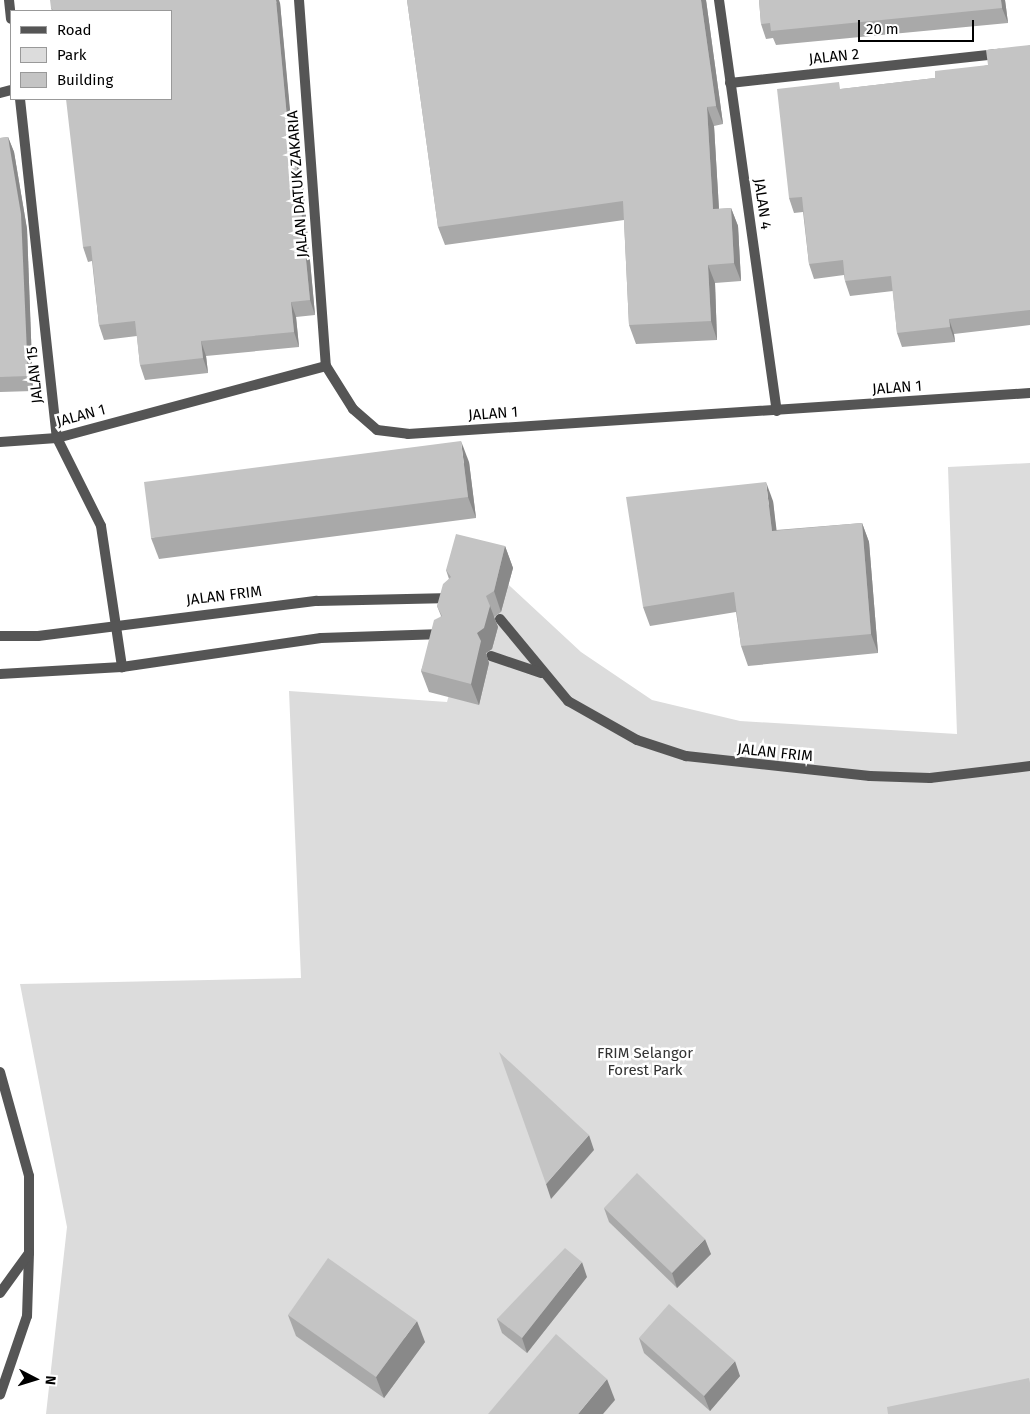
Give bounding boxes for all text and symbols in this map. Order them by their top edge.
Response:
legend [10,10,172,100]
scale bar [860,10,976,42]
text: 20 m [866,20,899,38]
text: Road [57,21,92,39]
street label: JALAN 2 [808,45,860,69]
text: Park [57,46,87,64]
text: Building [57,71,113,89]
street label: JALAN DATUK ZAKARIA [284,110,312,258]
street label: JALAN 4 [750,177,774,231]
street label: JALAN 15 [23,345,47,405]
street label: JALAN 1 [871,377,923,399]
street label: JALAN 1 [55,401,107,431]
street label: JALAN 1 [467,403,519,425]
street label: JALAN FRIM [185,582,263,610]
street label: JALAN FRIM [736,740,814,766]
park label: FRIM Selangor Forest Park [597,1044,693,1079]
north arrow [10,1354,60,1404]
text: N [42,1375,59,1386]

